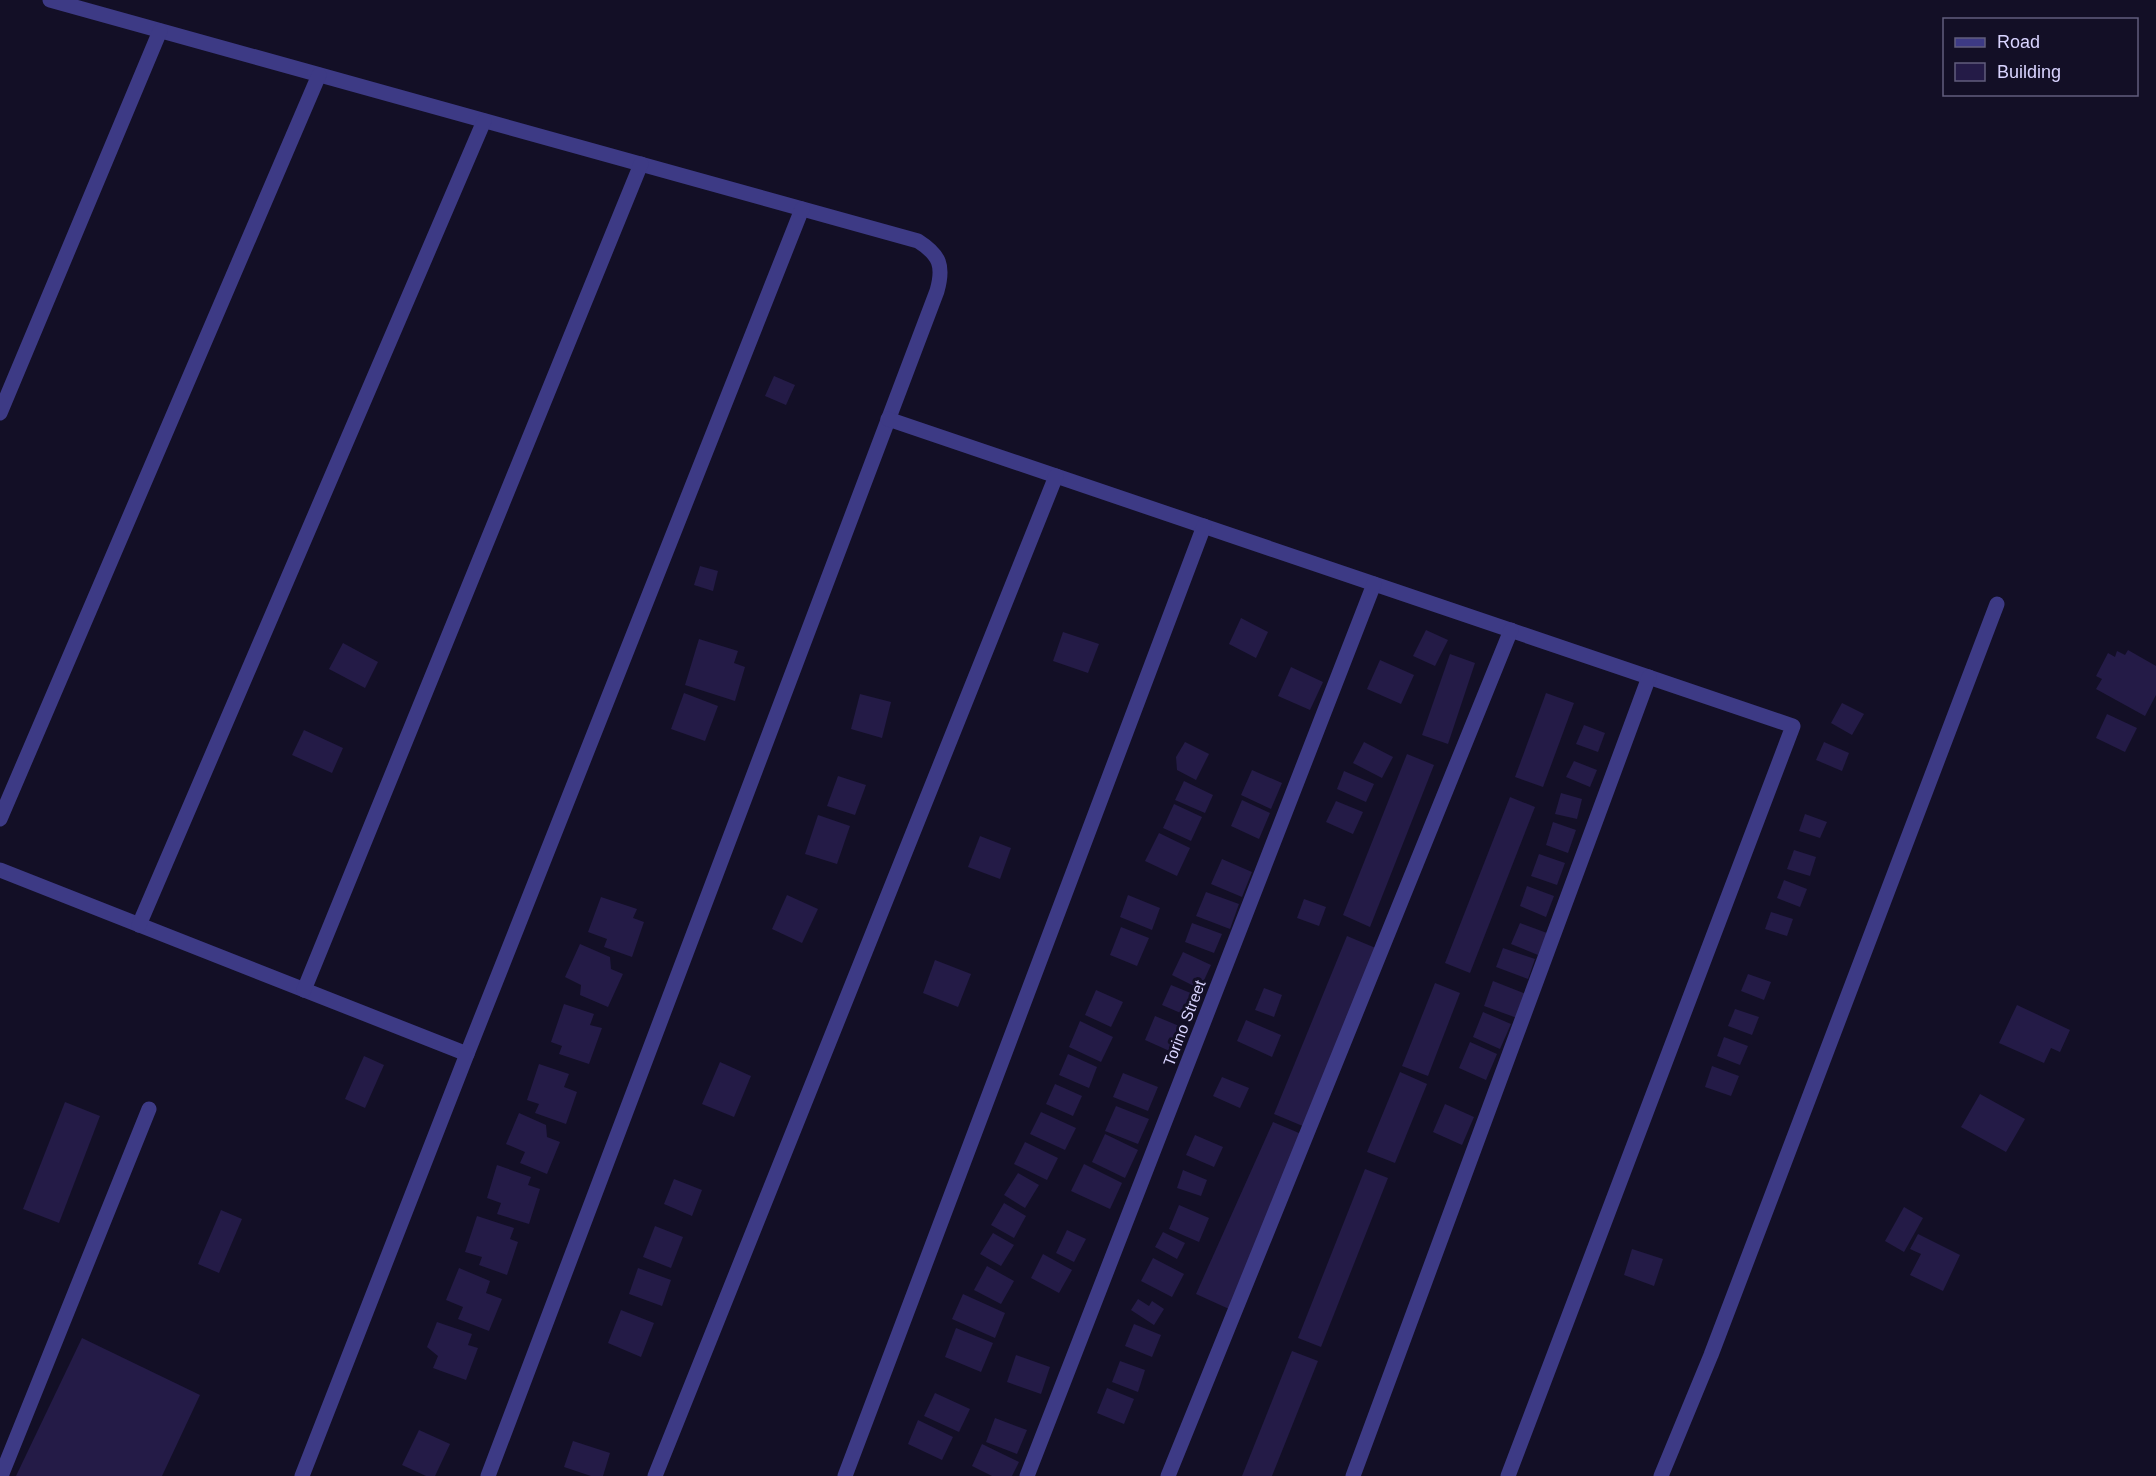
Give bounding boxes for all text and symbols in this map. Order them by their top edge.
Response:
legend [1943,18,2138,96]
text: Road [1997,32,2040,52]
text: Building [1997,62,2061,82]
street label: Torino Street [1160,977,1209,1069]

